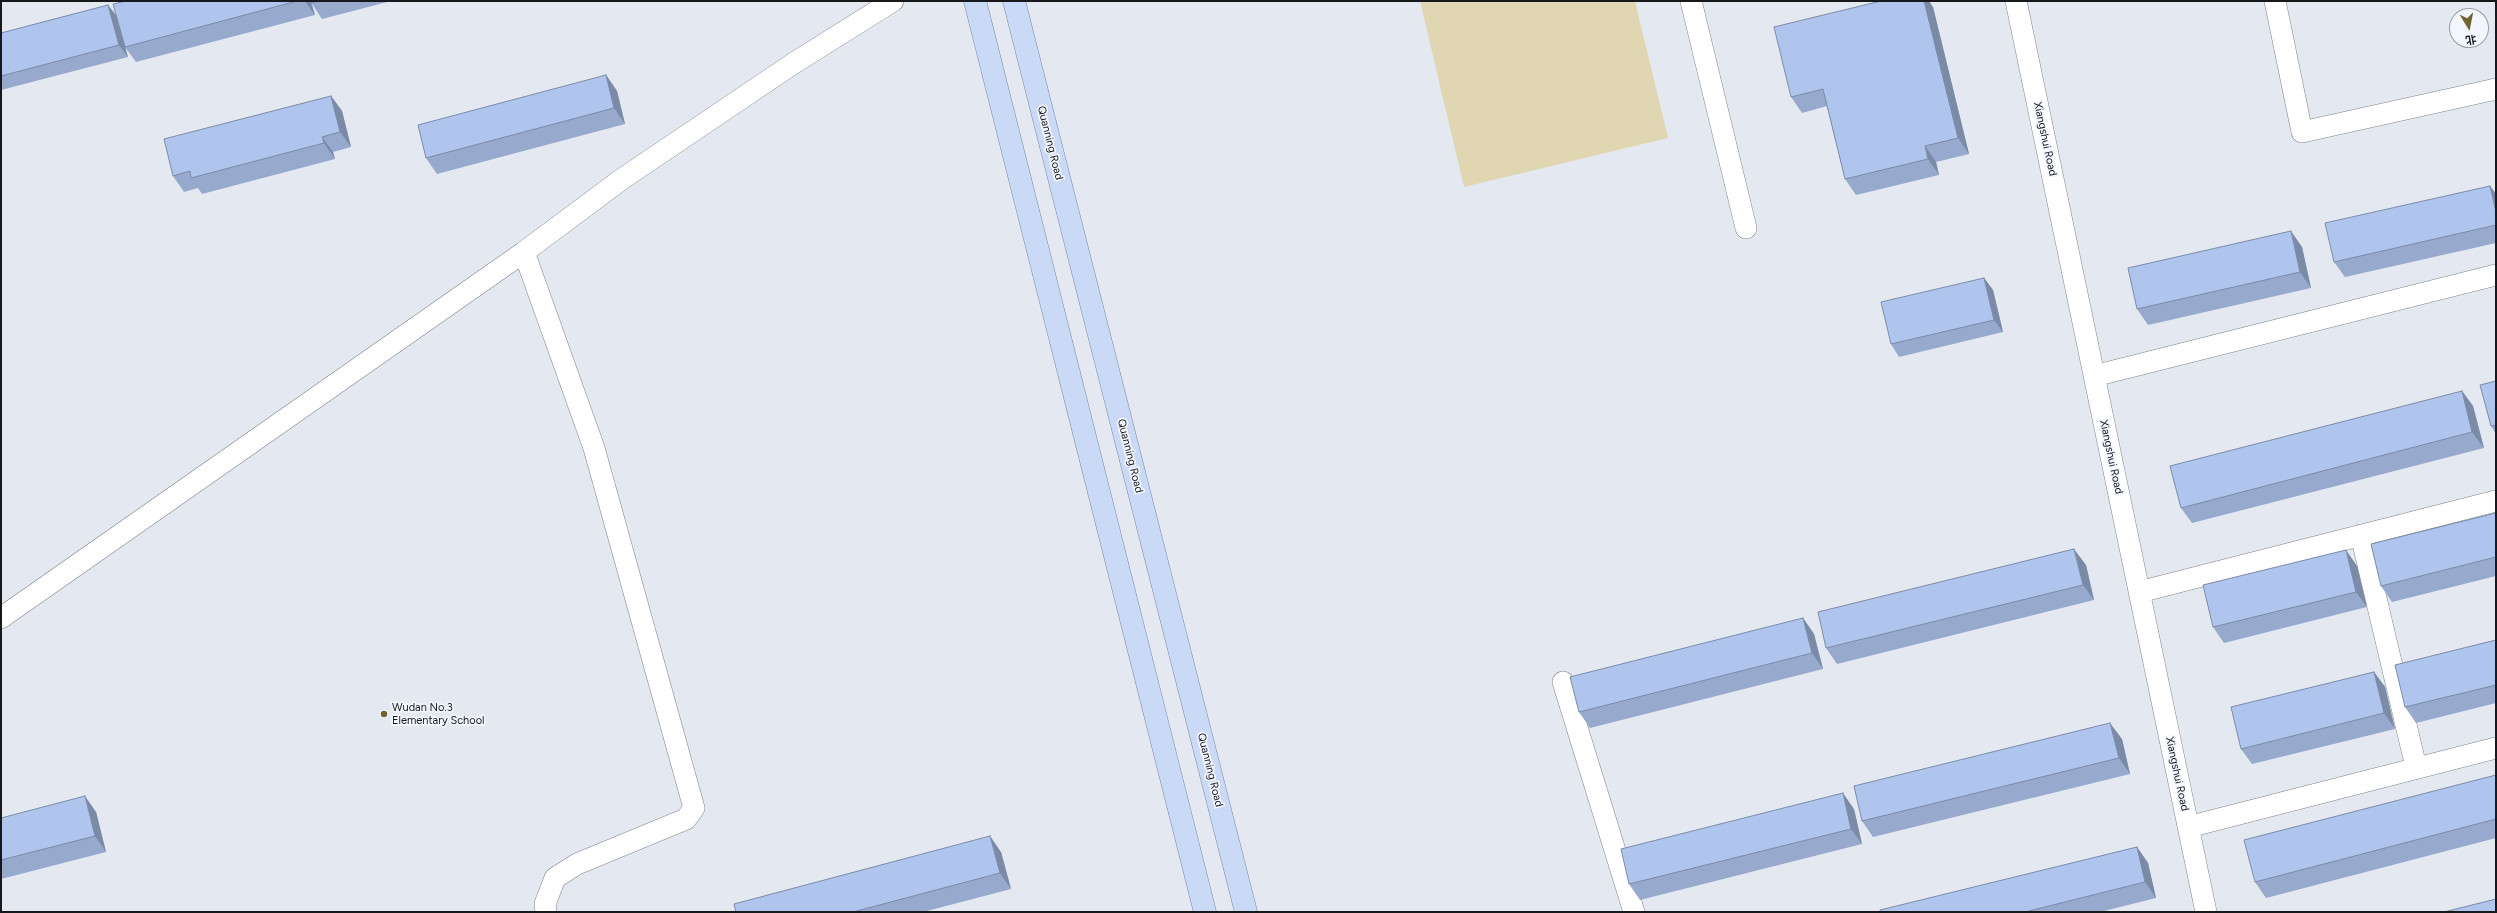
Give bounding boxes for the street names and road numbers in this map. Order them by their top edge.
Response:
street label: Xiangshui Road [2031,101,2059,177]
street label: Quanning Road [1034,105,1066,181]
street label: Quanning Road [1114,418,1146,494]
street label: Xiangshui Road [2097,419,2125,495]
street label: Quanning Road [1194,732,1226,808]
street label: Xiangshui Road [2163,736,2191,812]

